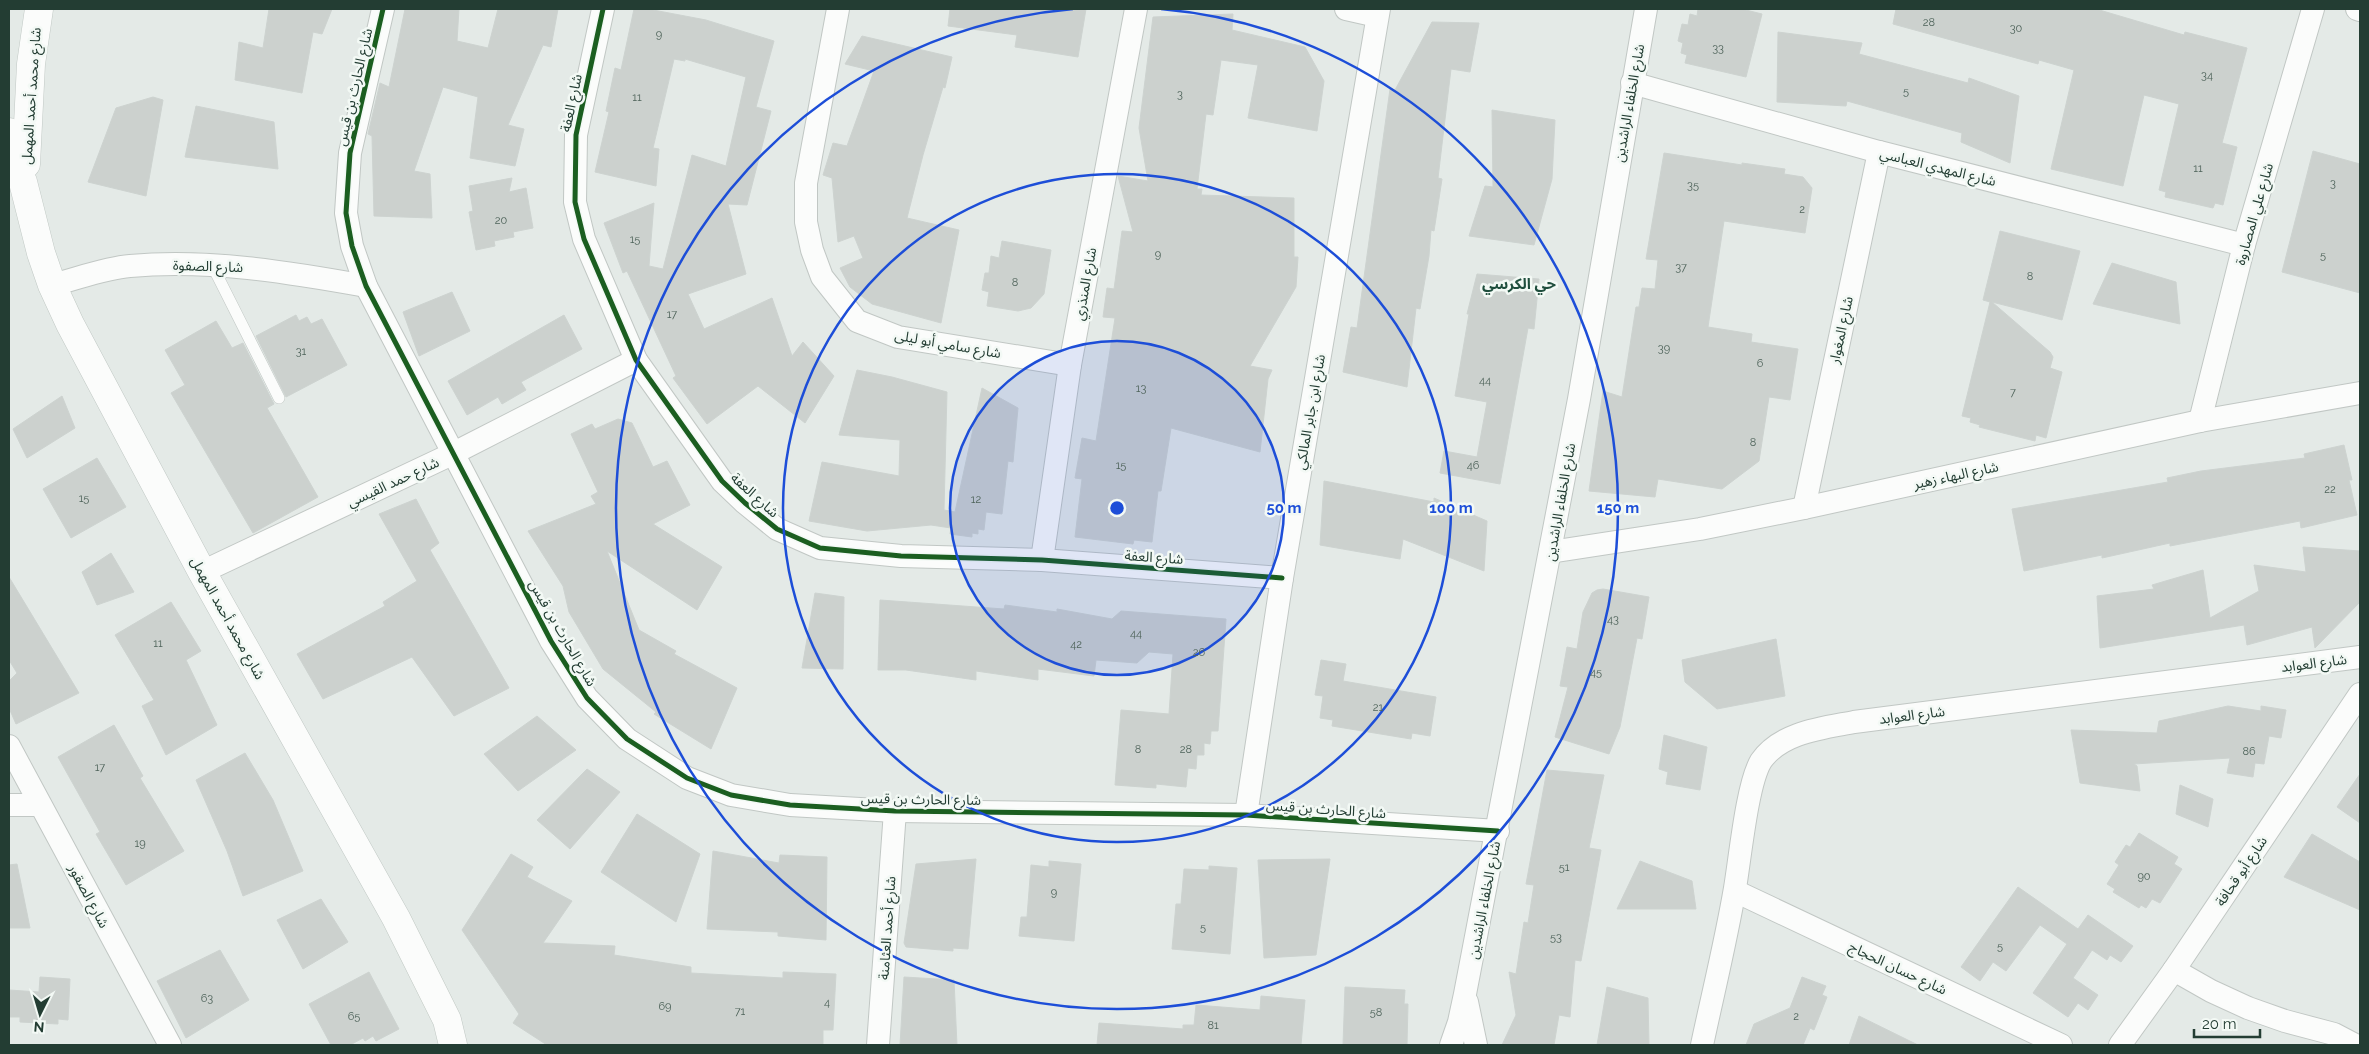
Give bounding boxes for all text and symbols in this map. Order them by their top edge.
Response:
house number: 28 [1923,16,1935,29]
house number: 30 [2010,22,2023,35]
street label: شارع محمد أحمد المهمل [17,27,47,165]
street label: شارع الحارث بن قيس [333,27,378,148]
house number: 9 [656,28,662,41]
house number: 33 [1712,42,1724,55]
street label: شارع الخلفاء الراشدين [1611,43,1650,164]
house number: 34 [2201,69,2213,82]
street label: شارع العفة [557,73,588,134]
house number: 5 [1903,85,1909,98]
house number: 3 [1177,88,1183,101]
house number: 11 [632,91,642,104]
street label: شارع المهدي العباسي [1877,145,1998,192]
street label: شارع علي المصاروة [2232,161,2279,268]
house number: 11 [2193,162,2203,175]
house number: 3 [2330,177,2336,190]
house number: 35 [1687,179,1699,192]
house number: 2 [1799,203,1805,216]
house number: 20 [495,214,507,227]
house number: 15 [630,233,640,246]
street label: شارع المنذري [1071,246,1103,322]
house number: 9 [1155,248,1161,261]
house number: 5 [2320,249,2326,262]
street label: شارع الصفوة [172,257,243,278]
house number: 37 [1675,261,1687,274]
house number: 8 [2027,270,2033,283]
district label: حي الكرسي [1482,275,1556,295]
house number: 8 [1012,276,1018,289]
street label: شارع المغوار [1826,295,1859,367]
house number: 17 [667,308,677,321]
street label: شارع سامي أبو ليلى [893,326,1003,364]
house number: 39 [1658,342,1670,355]
house number: 31 [296,345,307,358]
street label: شارع ابن جابر المالكي [1292,353,1331,472]
house number: 6 [1757,357,1764,370]
house number: 44 [1479,374,1491,387]
house number: 13 [1136,382,1146,395]
house number: 7 [2010,386,2016,399]
house number: 8 [1750,436,1756,449]
street label: شارع الخلفاء الراشدين [1542,442,1581,563]
street label: شارع حمد القيسي [345,454,443,513]
street label: شارع البهاء زهير [1911,458,2001,495]
house number: 15 [1116,459,1126,472]
house number: 46 [1467,459,1480,472]
street label: شارع العفة [726,469,782,523]
house number: 22 [2324,483,2336,496]
house number: 15 [79,492,89,505]
house number: 12 [971,493,981,506]
centre of rings [1108,499,1126,517]
text: 50 m [1266,499,1302,517]
text: 100 m [1429,499,1473,517]
text: 150 m [1597,499,1639,517]
street label: شارع العفة [1124,547,1184,570]
street label: شارع محمد أحمد المهمل [185,554,269,683]
street label: شارع الحارث بن قيس [523,577,600,691]
house number: 43 [1607,613,1619,626]
house number: 44 [1130,627,1142,640]
house number: 11 [153,637,163,650]
house number: 42 [1070,638,1082,651]
house number: 26 [1193,646,1206,659]
street label: شارع العوابد [2280,651,2348,678]
house number: 45 [1590,666,1602,679]
house number: 21 [1373,701,1384,714]
street label: شارع العوابد [1878,703,1946,730]
house number: 8 [1135,743,1141,756]
house number: 28 [1180,743,1192,756]
house number: 86 [2242,745,2256,758]
house number: 17 [95,761,105,774]
street label: شارع الحارث بن قيس [861,790,981,811]
street label: شارع الحارث بن قيس [1265,797,1387,824]
street label: شارع أبو قحافة [2211,833,2273,910]
house number: 19 [134,837,146,850]
street label: شارع الخلفاء الراشدين [1465,840,1506,961]
street label: شارع الصقور [62,861,112,932]
house number: 51 [1559,861,1570,874]
house number: 90 [2137,870,2151,883]
street label: شارع أحمد العثامنة [875,875,902,981]
house number: 9 [1051,886,1057,899]
house number: 5 [1200,921,1206,934]
house number: 53 [1550,931,1562,944]
street label: شارع حسان الحجاج [1845,938,1949,1000]
house number: 5 [1997,940,2003,953]
north arrow [15,989,65,1039]
house number: 63 [201,992,213,1005]
house number: 4 [824,996,830,1009]
house number: 69 [658,1000,672,1013]
house number: 71 [735,1005,746,1018]
house number: 58 [1370,1006,1382,1019]
scale bar [2194,1006,2260,1038]
house number: 65 [348,1010,360,1023]
house number: 2 [1793,1010,1799,1023]
text: 20 m [2202,1015,2237,1033]
text: N [33,1019,45,1035]
house number: 81 [1207,1019,1219,1032]

